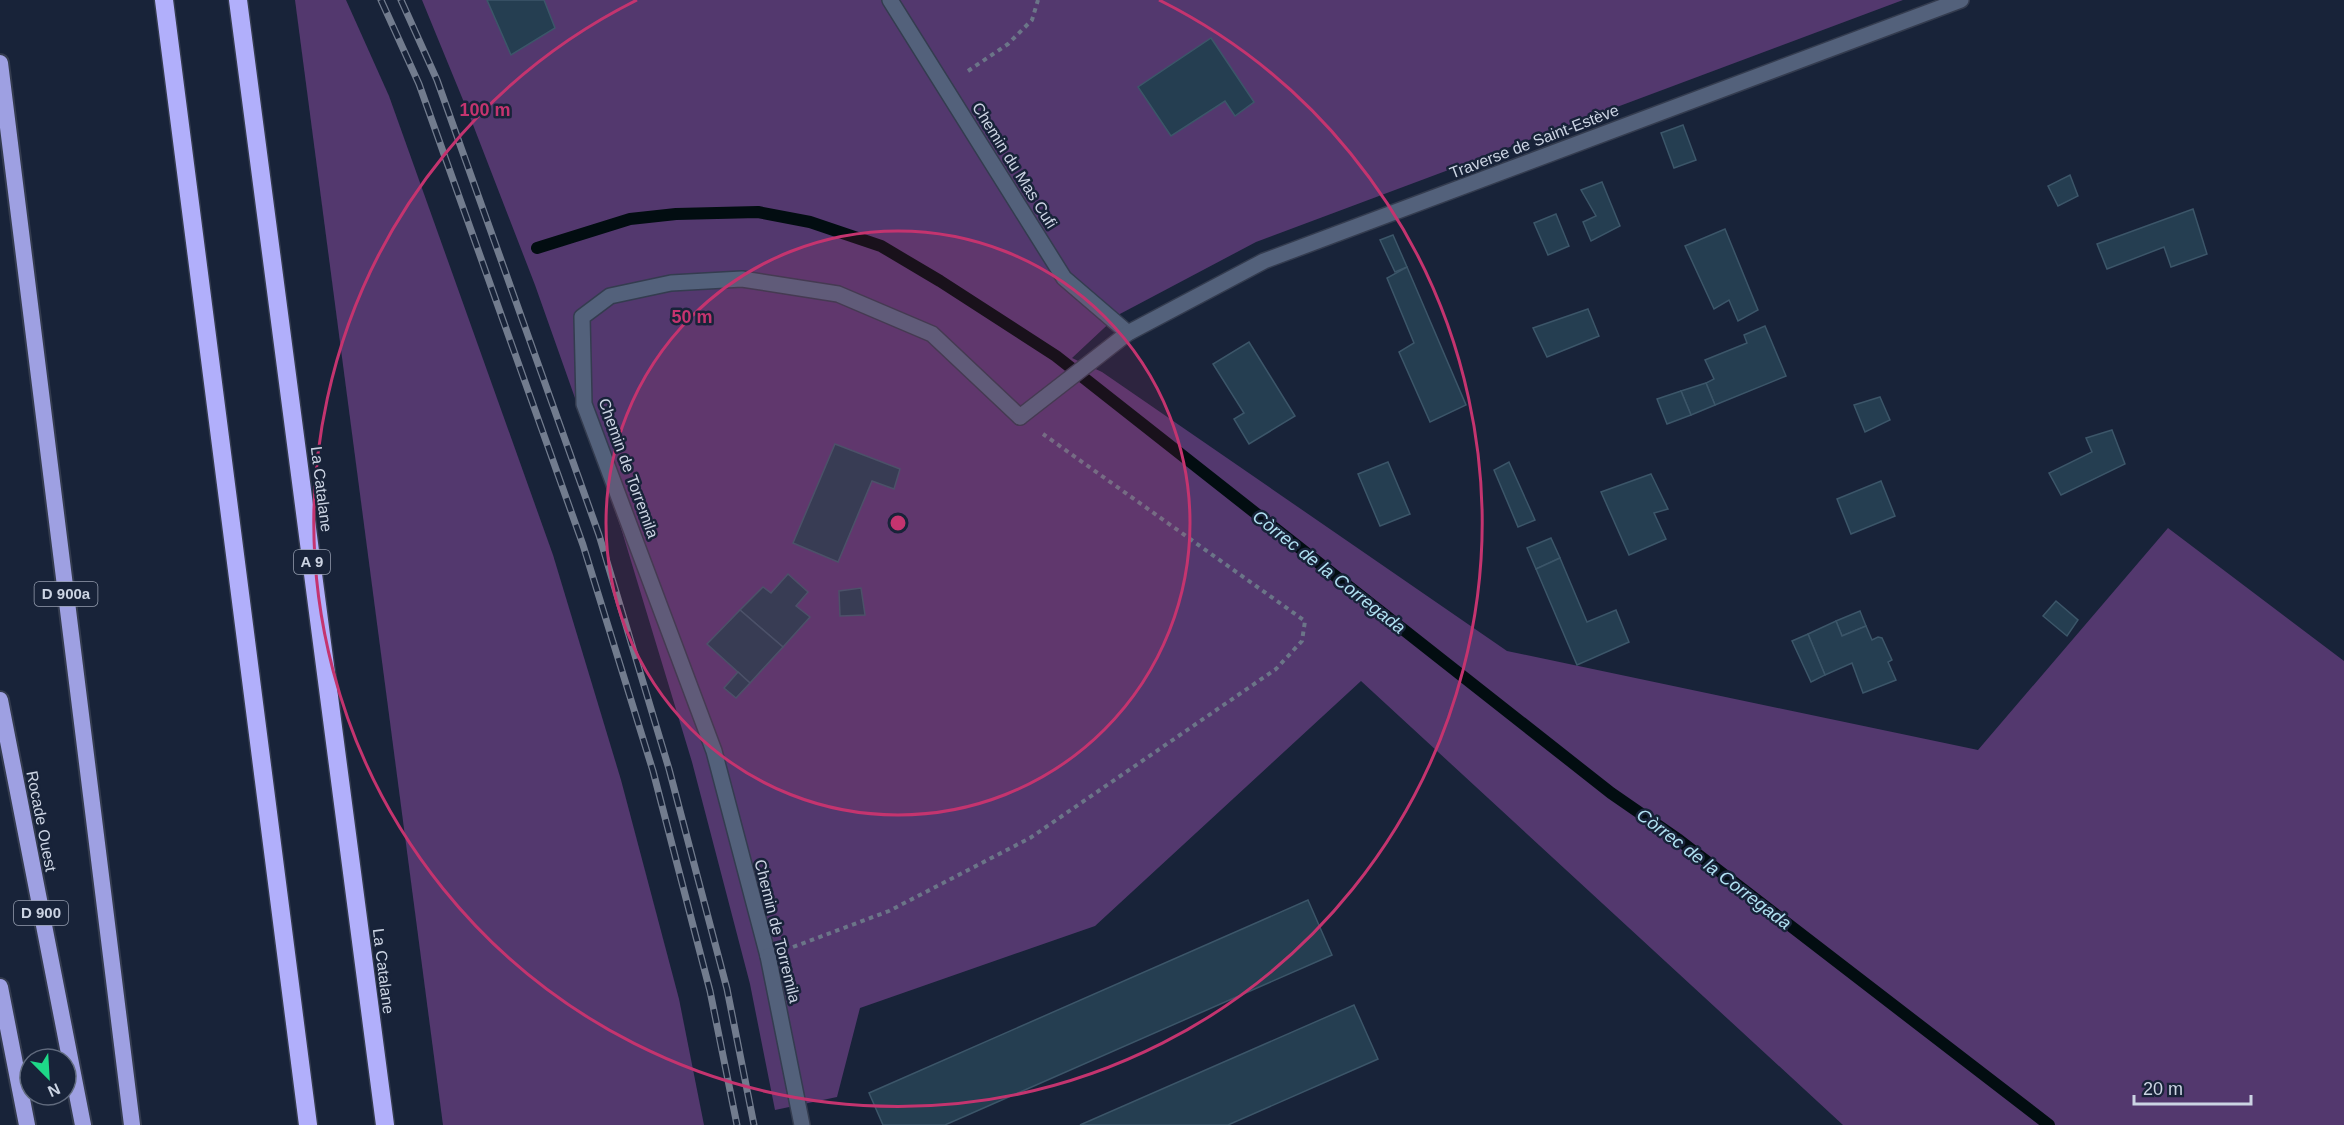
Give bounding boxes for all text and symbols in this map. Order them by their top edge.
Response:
street label: Chemin du Mas Cufi [969,99,1060,231]
text: 100 m [459,100,511,120]
street label: Traverse de Saint-Estève [1447,101,1621,182]
text: 50 m [671,307,713,327]
street label: Chemin de Torremila [595,396,662,540]
street label: La Catalane [308,445,335,533]
water label: Còrrec de la Corregada [1249,506,1409,638]
centre of rings [888,513,908,533]
road number: A 9 [294,550,330,574]
road number: D 900a [34,582,98,606]
street label: Rocade Ouest [23,769,60,873]
water label: Còrrec de la Corregada [1633,804,1795,934]
street label: Chemin de Torremila [751,858,804,1005]
road number: D 900 [14,901,68,925]
street label: La Catalane [370,927,397,1015]
north arrow [18,1047,78,1107]
scale bar [2134,1068,2251,1106]
text: 20 m [2143,1079,2183,1099]
text: N [45,1080,63,1100]

